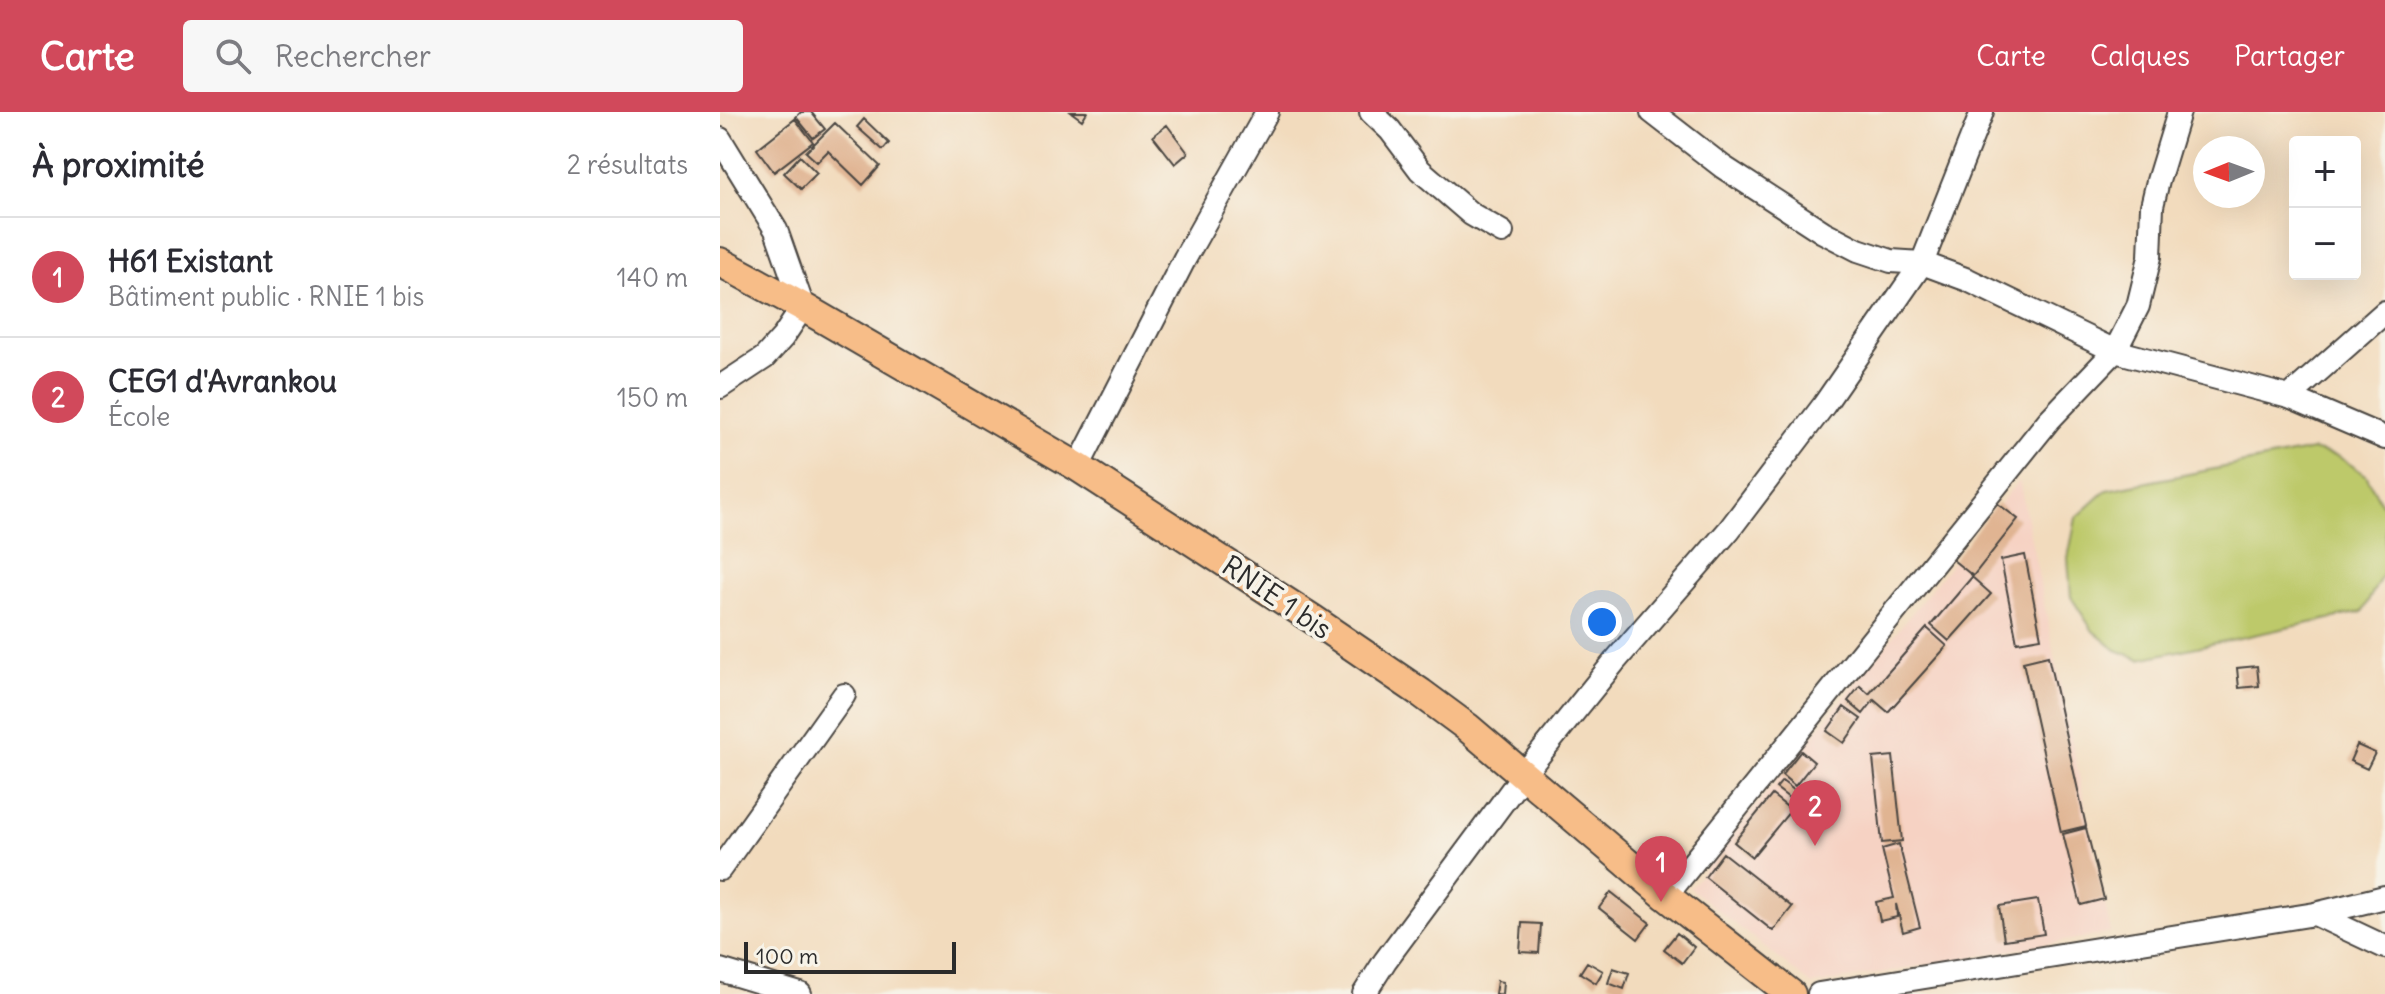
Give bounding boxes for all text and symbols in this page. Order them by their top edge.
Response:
search box [183,20,743,92]
text: Carte [40,33,135,80]
icon: search [211,34,255,78]
text: Rechercher [275,37,431,75]
text: Carte [1976,38,2046,74]
text: Calques [2090,38,2190,74]
text: Partager [2234,38,2345,74]
north arrow [2193,136,2265,208]
map controls [2289,136,2361,280]
button: + [2289,136,2361,208]
text: À proximité [32,143,205,186]
text: 2 résultats [567,148,688,181]
button: − [2289,208,2361,280]
text: H61 Existant [108,242,273,280]
text: 1 [53,261,63,294]
text: 140 m [617,261,688,294]
text: Bâtiment public · RNIE 1 bis [108,280,424,313]
text: CEG1 d'Avrankou [108,362,337,400]
text: 2 [51,381,65,414]
text: 150 m [617,381,688,414]
text: École [108,400,170,433]
street label: RNIE 1 bis [1215,547,1339,647]
your location [1582,602,1622,642]
pin: 2 [1789,780,1841,846]
pin: 1 [1635,836,1687,902]
scale bar [744,938,956,974]
text: 100 m [756,942,818,970]

